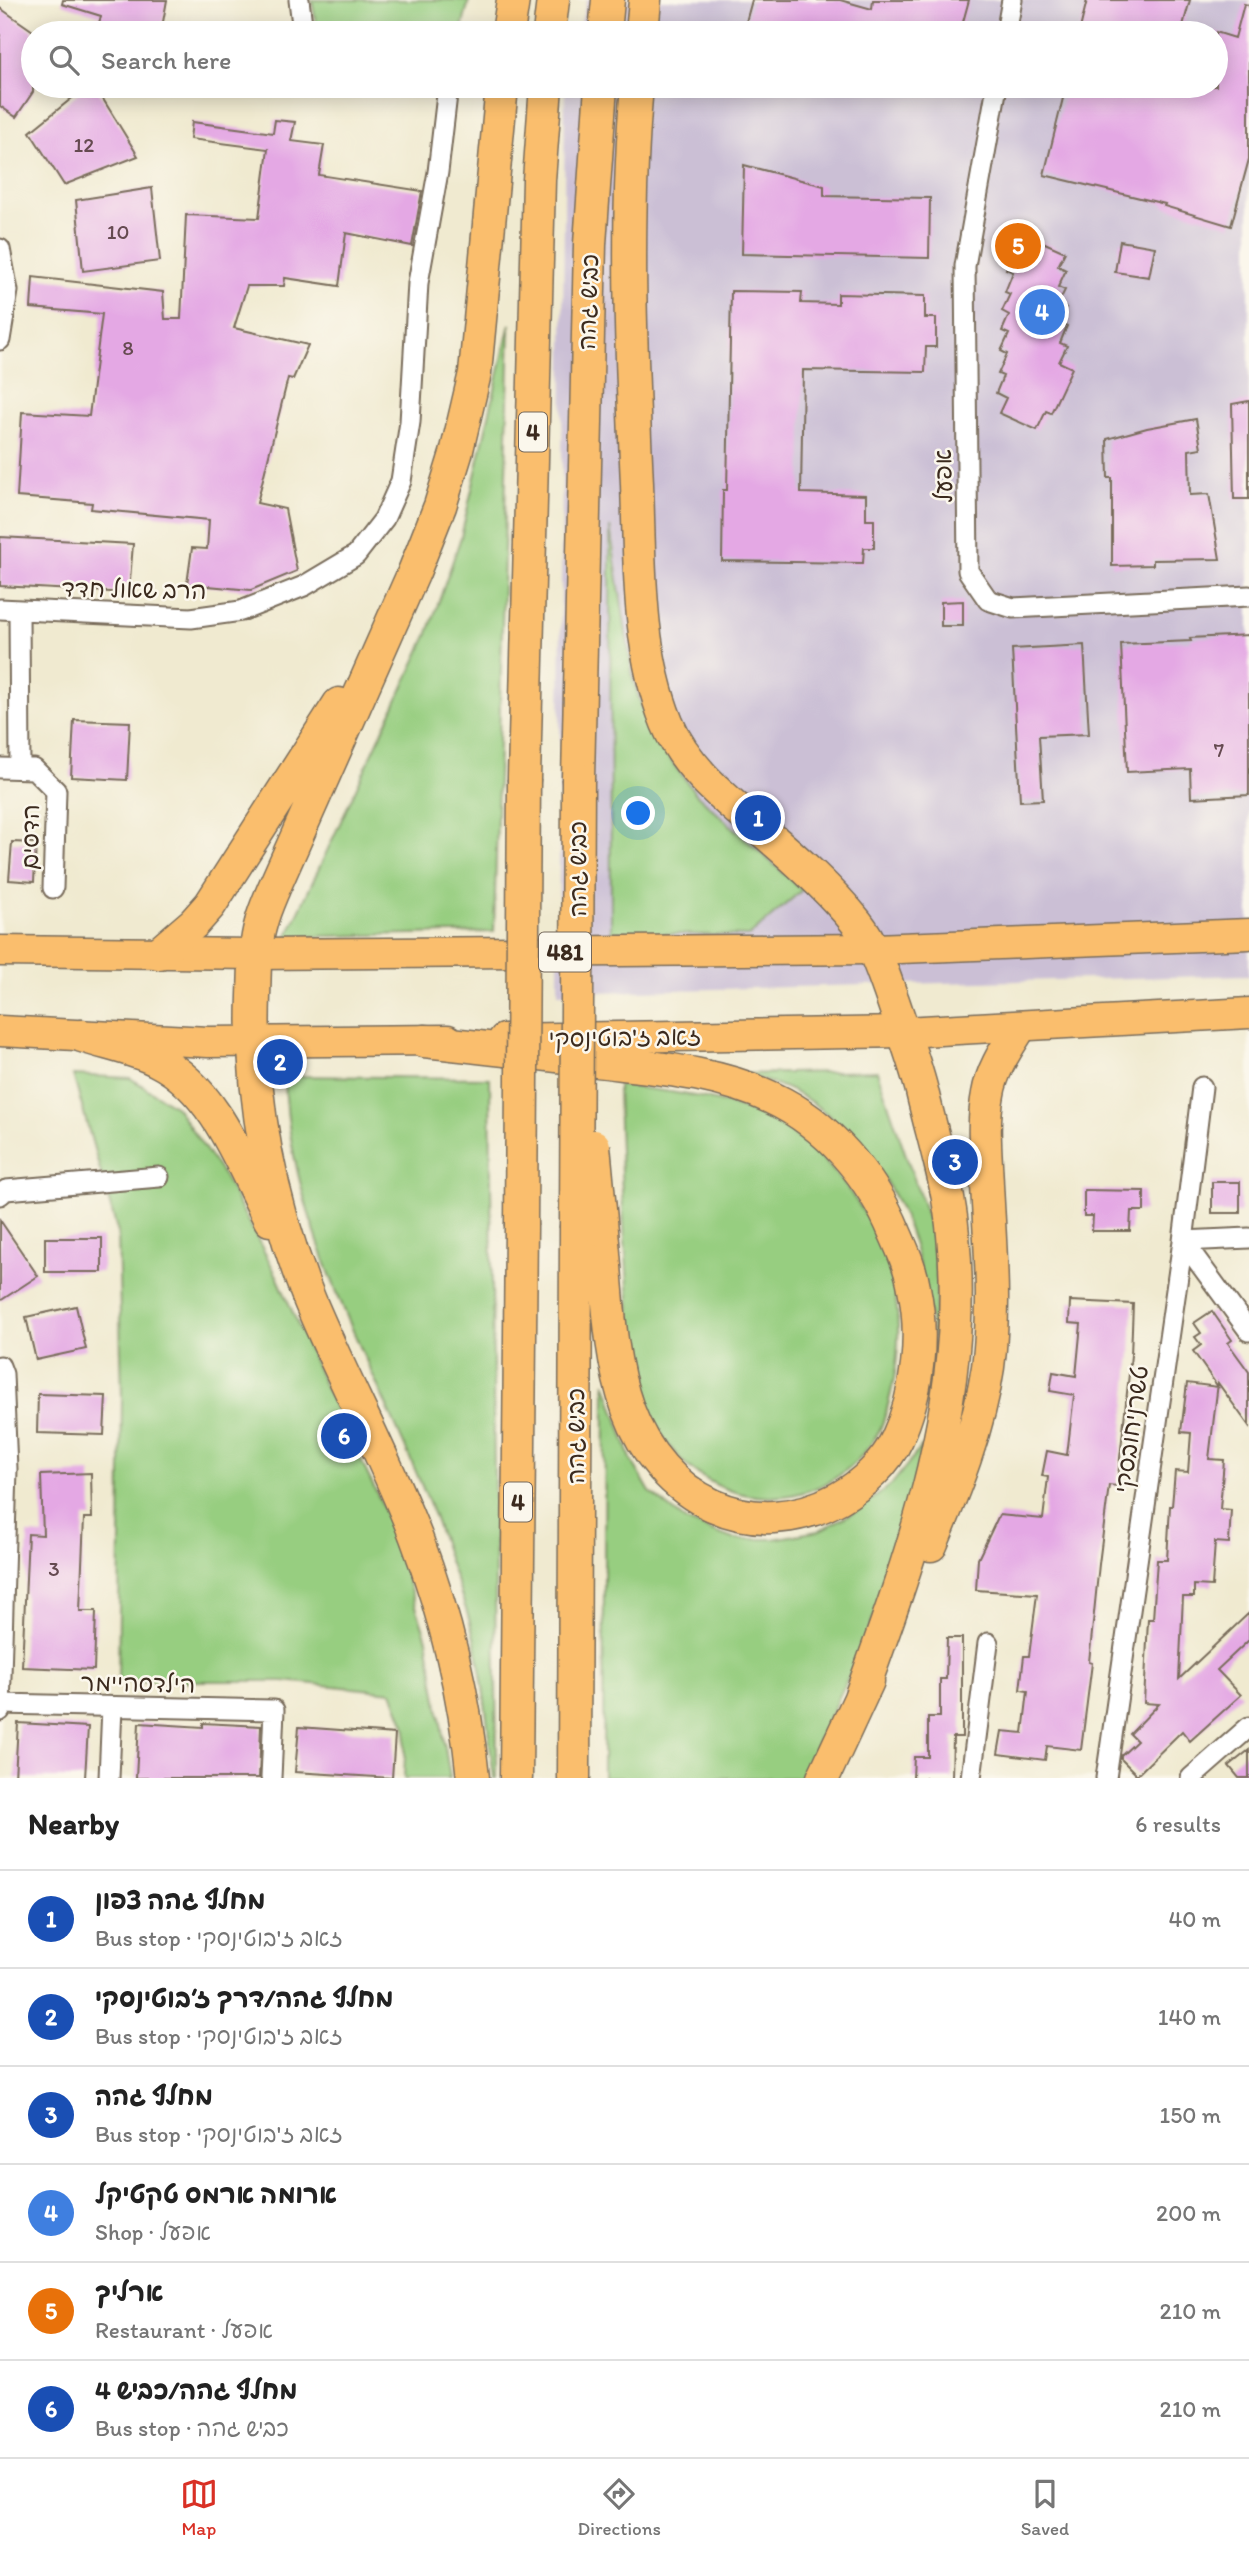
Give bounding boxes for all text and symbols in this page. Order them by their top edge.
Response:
search box [21,21,1228,98]
icon: search [45,41,83,79]
text: Search here [101,44,231,76]
house number: 12 [74,132,94,157]
house number: 10 [107,219,129,244]
pin: 5 [995,220,1041,272]
street label: כביש גהה [572,253,604,351]
pin: 4 [1019,286,1065,338]
house number: 8 [122,335,134,360]
road number: 4 [519,412,547,452]
street label: אפעל [928,449,958,503]
street label: הרב שאול חדד [61,573,207,605]
house number: 7 [1214,737,1224,762]
pin: 1 [735,792,781,844]
your location [621,796,655,830]
street label: הדסים [15,804,45,870]
street label: כביש גהה [563,821,592,917]
road number: 481 [539,932,591,972]
street label: זאב ז'בוטינסקי [548,1021,702,1053]
pin: 2 [257,1036,303,1088]
pin: 3 [932,1136,978,1188]
street label: טשרניחובסקי [1108,1363,1154,1495]
street label: כביש גהה [561,1388,590,1484]
pin: 6 [321,1410,367,1462]
road number: 4 [504,1483,532,1522]
house number: 3 [48,1556,60,1581]
street label: הילדסהיימר [80,1668,196,1698]
text: Nearby [28,1805,119,1842]
text: 6 results [1135,1810,1221,1838]
text: מחלף גהה צפון [95,1884,266,1916]
text: 1 [46,1905,56,1933]
text: 40 m [1168,1905,1221,1933]
text: Bus stop · זאב ז'בוטינסקי [95,1924,343,1952]
text: מחלף גהה/דרך ז׳בוטינסקי [95,1982,394,2014]
text: 2 [45,2003,57,2031]
text: 140 m [1158,2003,1221,2031]
text: Bus stop · זאב ז'בוטינסקי [95,2022,343,2050]
text: מחלף גהה [95,2080,213,2112]
text: 3 [45,2101,57,2129]
text: 150 m [1160,2101,1221,2129]
text: Bus stop · זאב ז'בוטינסקי [95,2120,343,2148]
text: ארומה ארמס טקטיקל [95,2178,337,2210]
text: 4 [44,2199,58,2227]
text: 200 m [1156,2199,1221,2227]
text: Shop · אפעל [95,2218,211,2246]
text: ארליך [95,2276,164,2308]
text: 5 [45,2297,57,2325]
text: 210 m [1160,2297,1221,2325]
text: Restaurant · אפעל [95,2316,273,2344]
text: מחלף גהה/כביש 4 [95,2374,297,2406]
text: 6 [45,2395,57,2423]
text: 210 m [1160,2395,1221,2423]
text: Bus stop · כביש גהה [95,2414,289,2442]
tab: Map [180,2475,218,2540]
tab: Directions [577,2475,661,2540]
tab: Saved [1021,2475,1069,2540]

